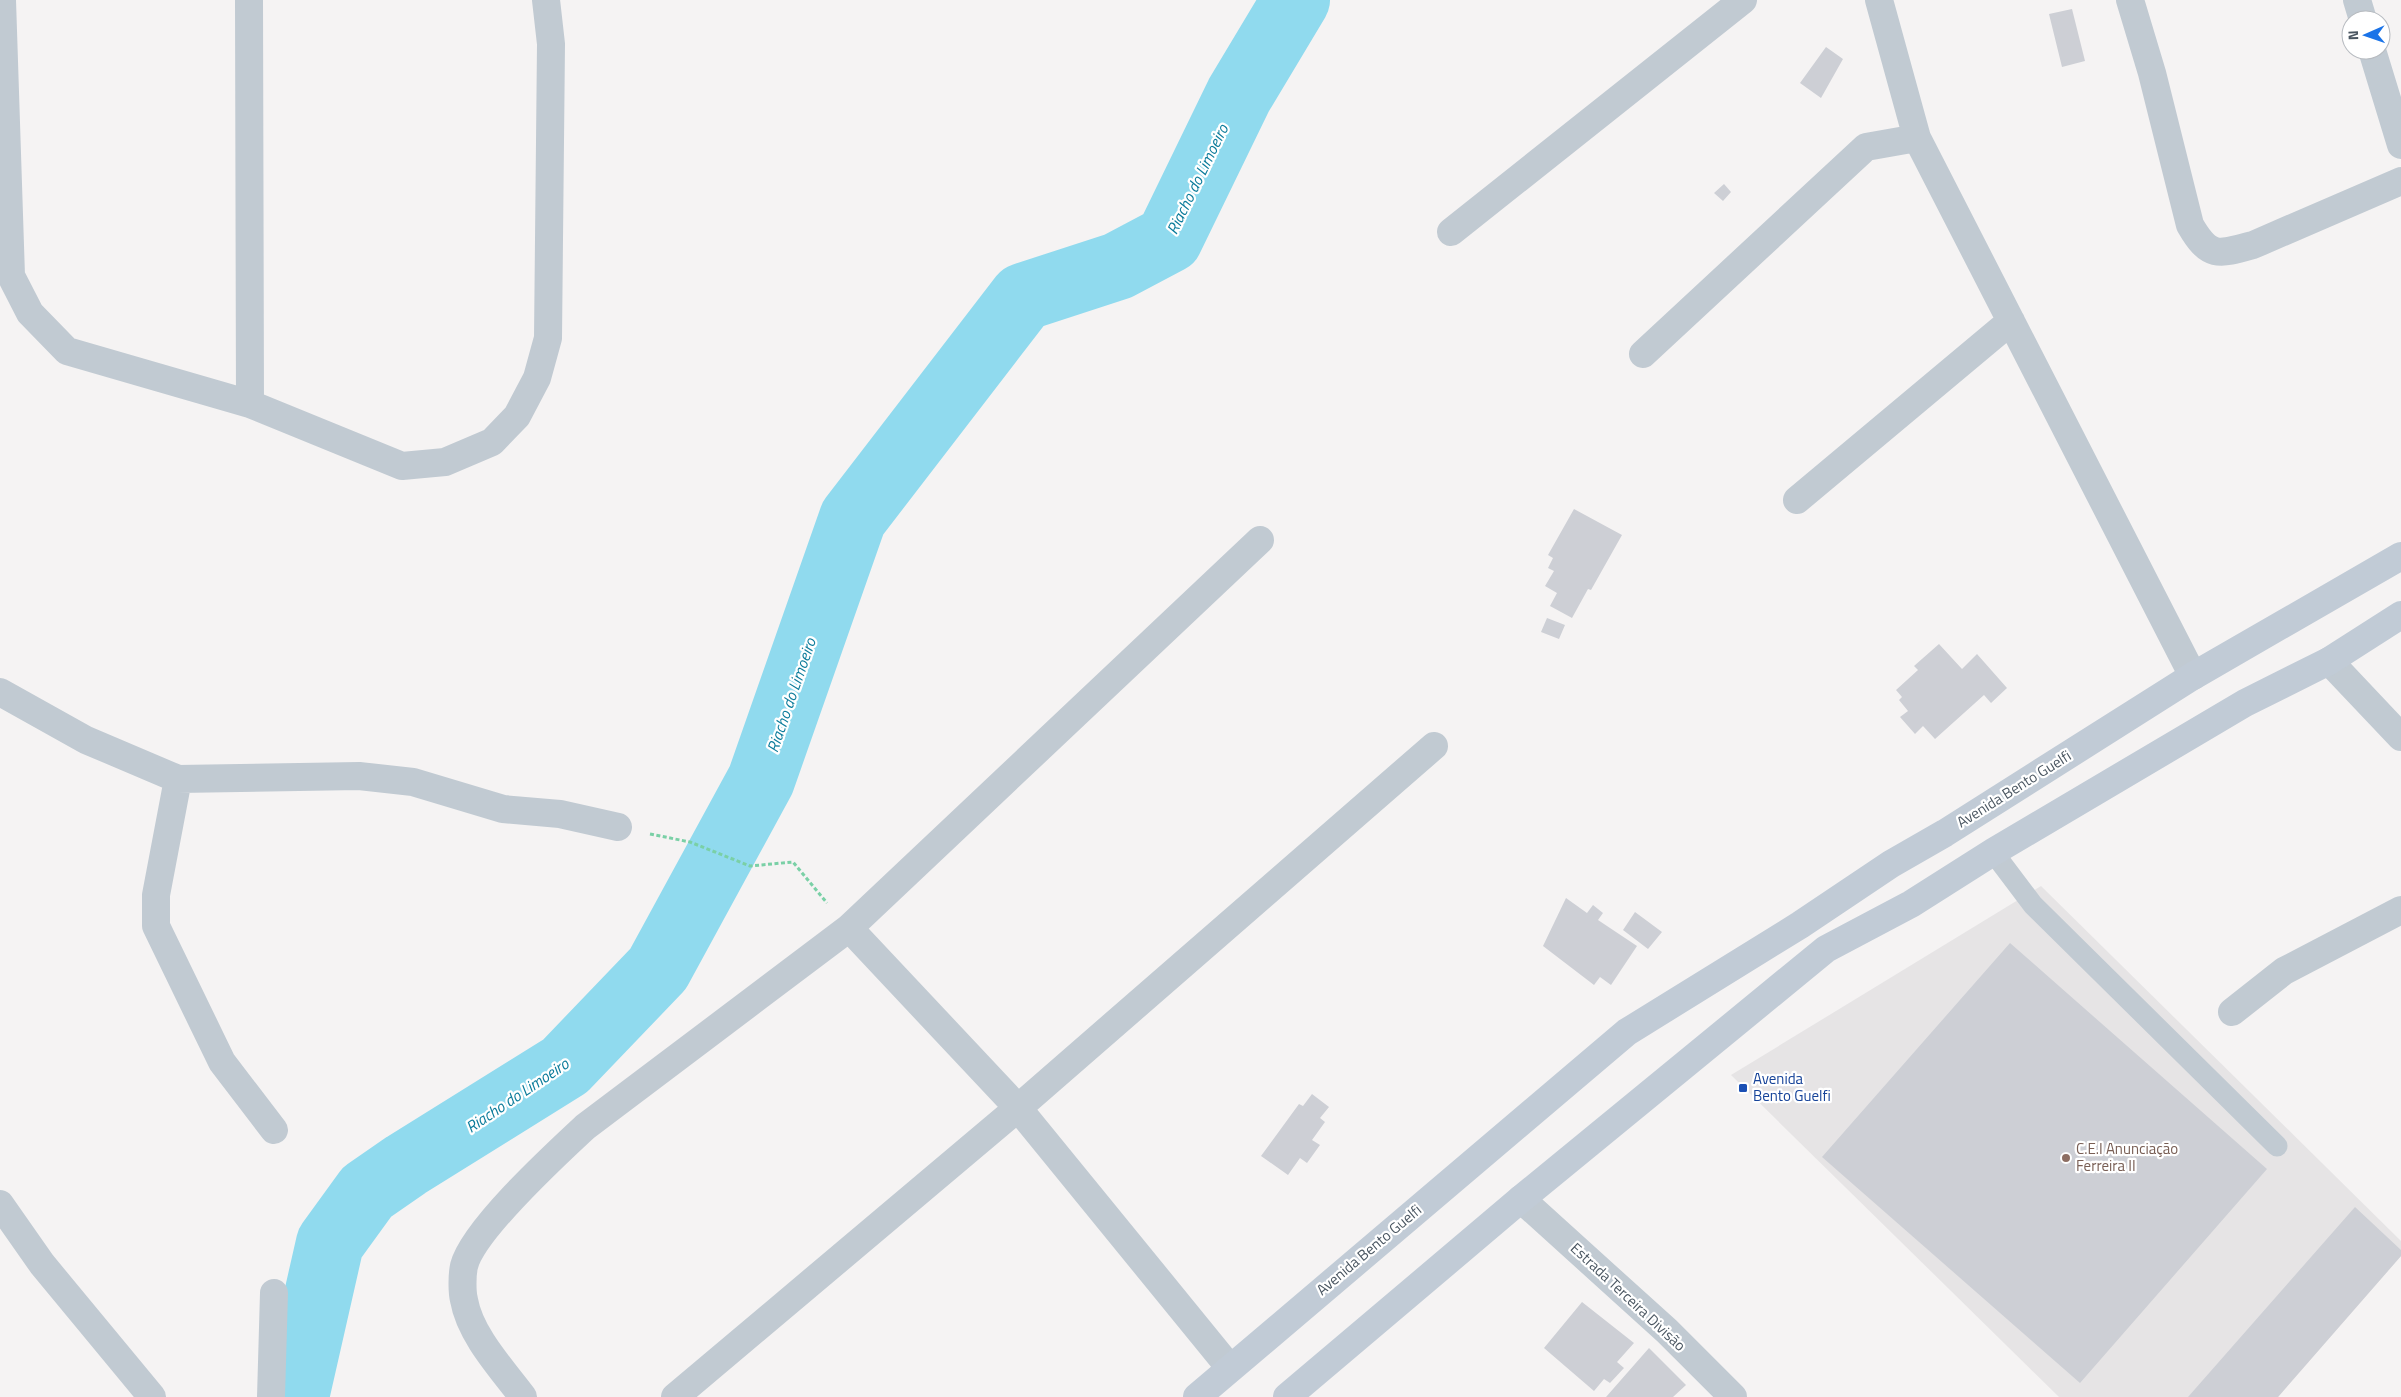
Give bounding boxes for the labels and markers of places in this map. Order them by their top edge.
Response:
place label: Avenida Bento Guelfi [1753,1067,1831,1107]
marker: Avenida Bento Guelfi [1737,1082,1749,1094]
place label: C.E.I Anunciação Ferreira II [2076,1137,2178,1177]
marker: C.E.I Anunciação Ferreira II [2060,1152,2072,1164]

